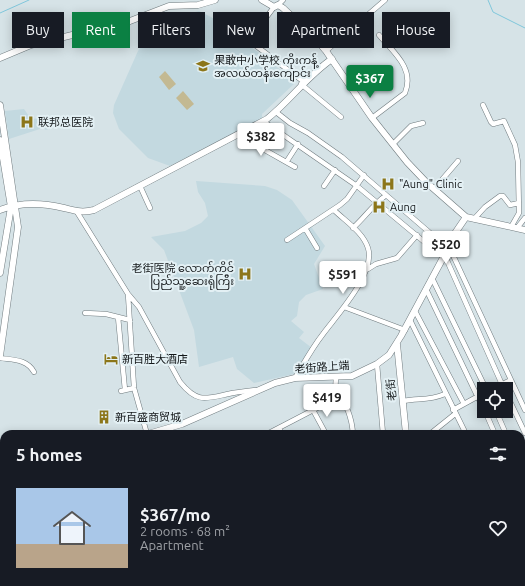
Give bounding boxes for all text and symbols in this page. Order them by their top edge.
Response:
chip: Buy [12,12,64,48]
chip: Rent [72,12,130,48]
chip: Filters [138,12,205,48]
chip: New [213,12,269,48]
chip: Apartment [277,12,374,48]
chip: House [382,12,450,48]
place label: 果敢中小学校 ကိုးကန့် အလယ်တန်းကျောင်း [214,53,319,82]
school or university icon: 果敢中小学校 ကိုးကန့် အလယ်တန်းကျောင်း [195,58,211,74]
pin: $367 [346,65,394,99]
text: $367 [355,71,385,85]
hospital icon: 联邦总医院 [19,114,35,130]
place label: 联邦总医院 [38,116,93,128]
pin: $382 [237,123,285,157]
text: $382 [246,129,276,143]
hospital icon: "Aung" Clinic [380,176,396,192]
place label: "Aung" Clinic [399,178,462,190]
hospital icon: Aung [371,199,387,215]
place label: Aung [390,201,416,213]
pin: $520 [422,231,470,265]
text: $520 [431,237,461,251]
place label: 老街医院 လောက်ကိုင် ပြည်သူ့ဆေးရုံကြီး [131,261,234,290]
pin: $591 [319,261,367,295]
hospital icon: 老街医院 လောက်ကိုင် ပြည်သူ့ဆေးရုံကြီး [237,266,253,282]
text: $591 [328,267,358,281]
hotel icon: 新百胜大酒店 [103,351,119,367]
place label: 新百胜大酒店 [122,353,188,365]
street label: 老街路上端 [294,359,350,375]
street label: 老街 [384,378,398,402]
map controls [477,382,513,418]
button: locate [477,382,513,418]
pin: $419 [303,384,351,418]
text: $419 [312,390,342,404]
building icon: 新百盛商贸城 [96,409,112,425]
place label: 新百盛商贸城 [115,411,181,423]
icon: filters [487,443,509,465]
text: 5 homes [16,445,82,464]
icon: home [48,504,96,552]
text: $367/mo [140,505,210,524]
icon: heart [487,517,509,539]
text: 2 rooms · 68 m² [140,524,230,538]
text: Apartment [140,538,204,552]

